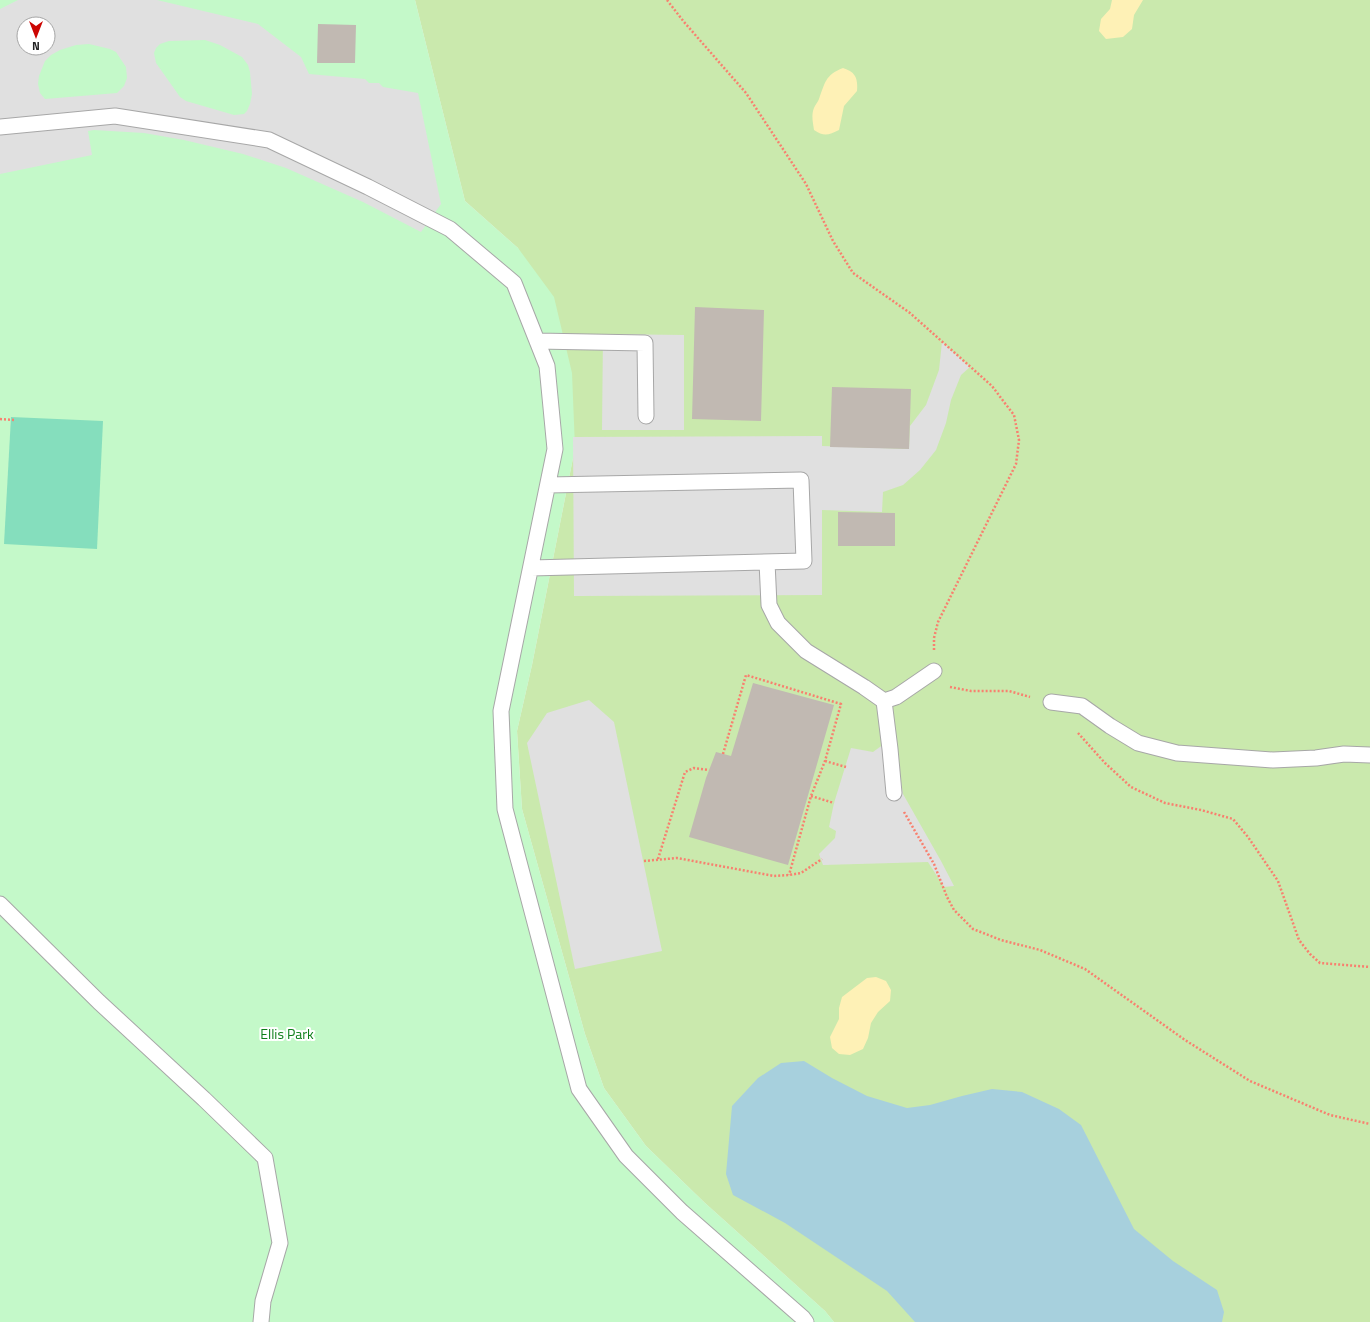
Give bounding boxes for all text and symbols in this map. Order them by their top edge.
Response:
north arrow [16,16,56,56]
text: N [32,38,40,54]
park label: Ellis Park [260,1023,314,1044]

